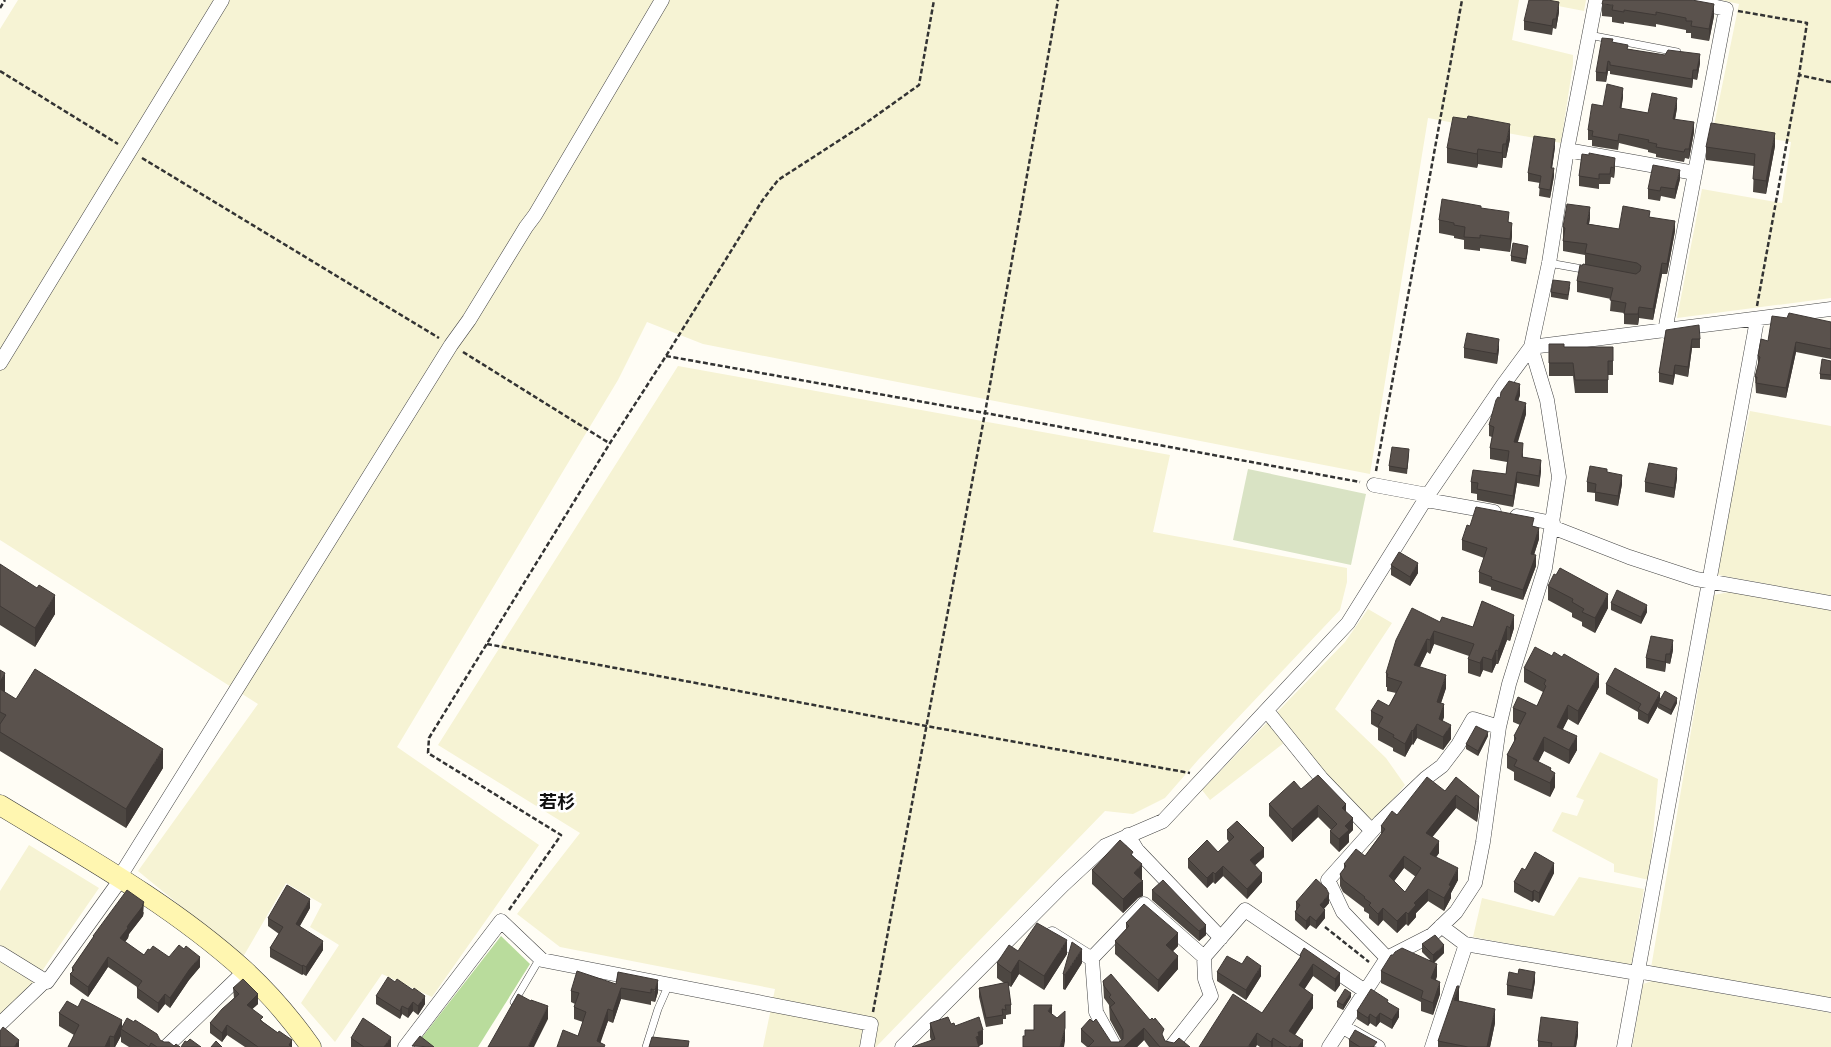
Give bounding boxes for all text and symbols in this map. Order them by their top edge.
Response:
district label: 若杉 [539,792,575,812]

